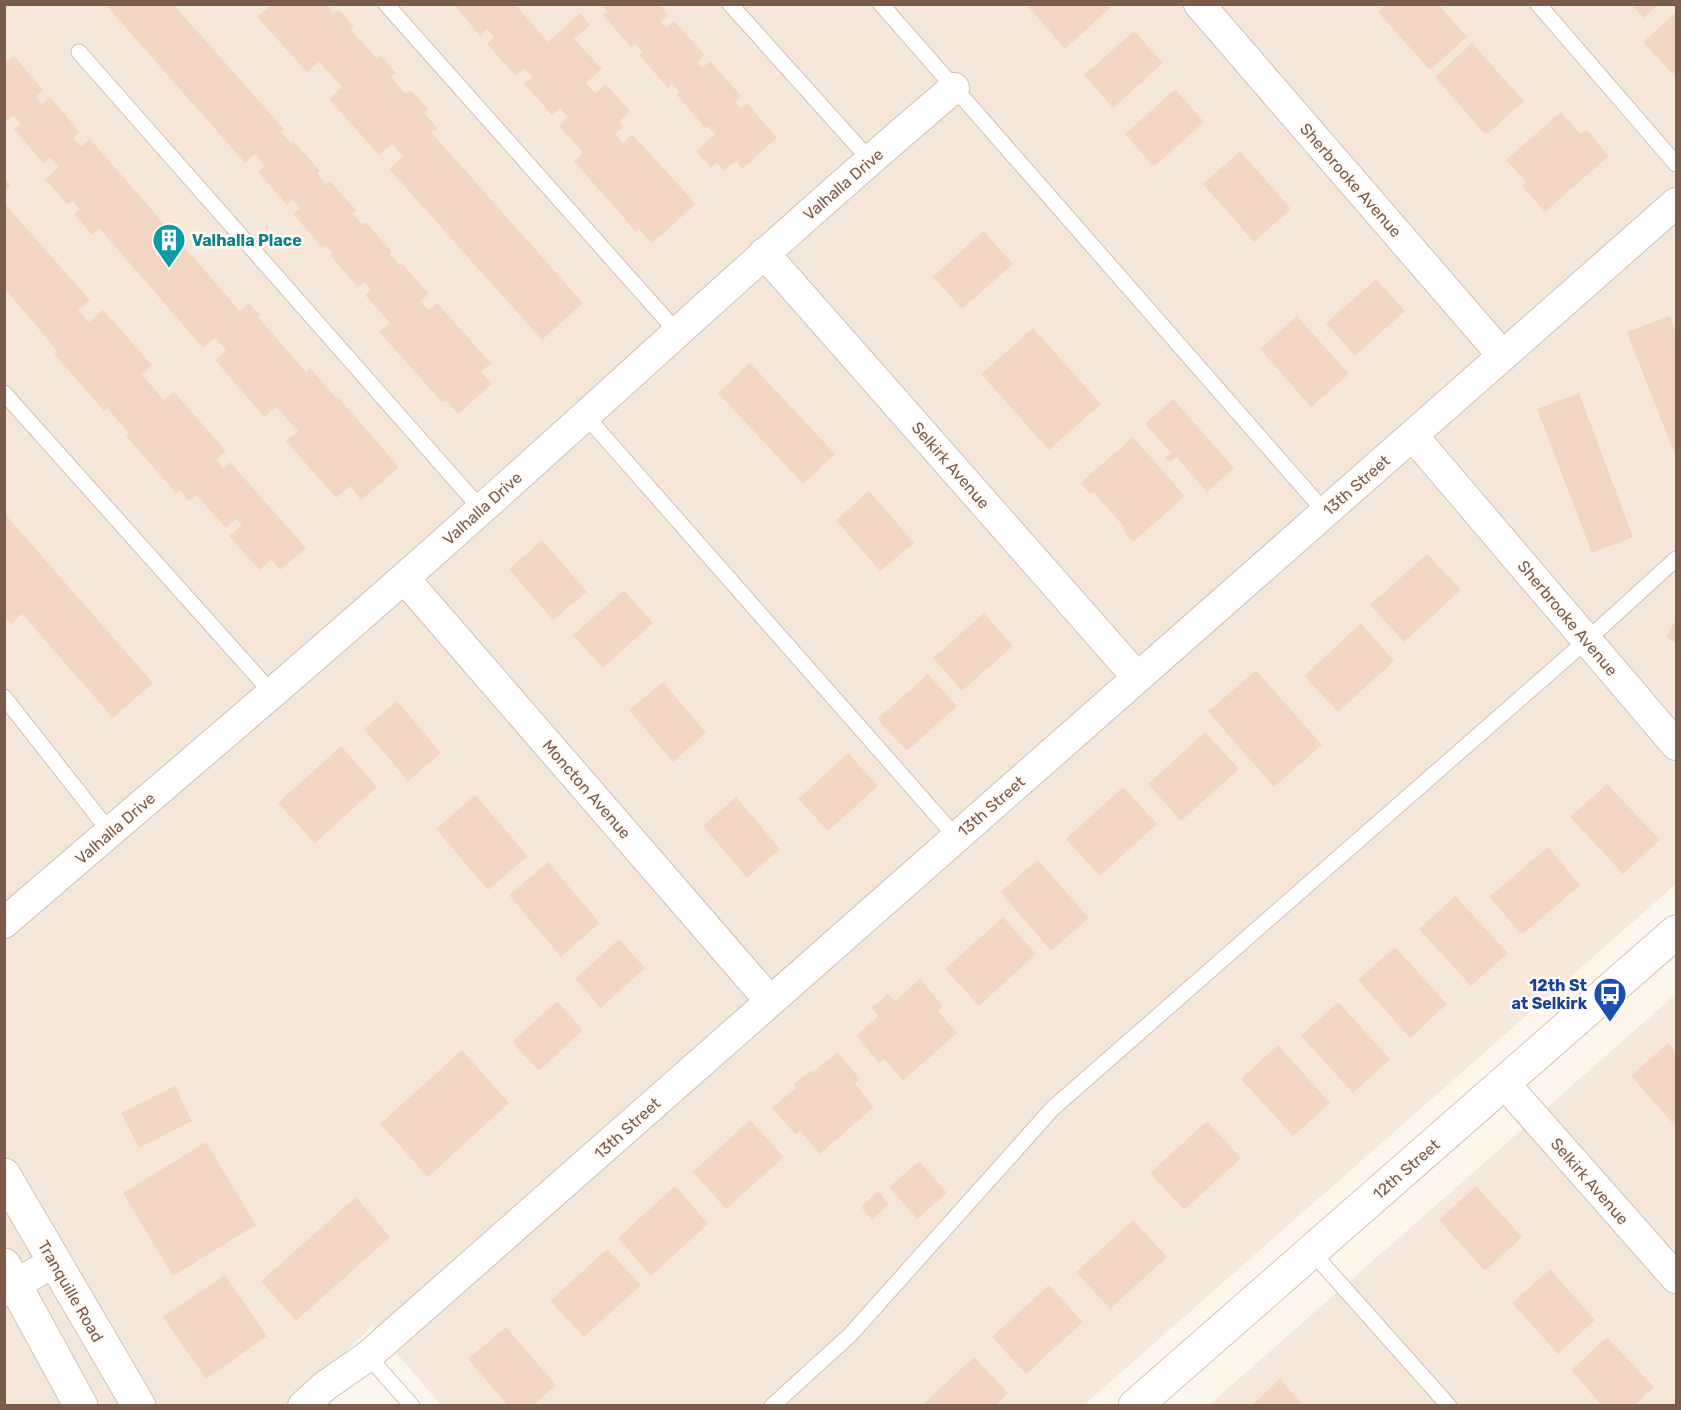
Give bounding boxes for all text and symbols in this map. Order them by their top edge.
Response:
street label: Sherbrooke Avenue [1296,119,1405,241]
street label: Valhalla Drive [799,144,887,224]
building icon: Valhalla Place [151,222,187,269]
place label: Valhalla Place [192,231,302,250]
street label: Selkirk Avenue [908,418,993,513]
street label: 13th Street [1319,451,1394,520]
street label: Valhalla Drive [439,468,526,549]
street label: Sherbrooke Avenue [1514,557,1621,680]
street label: Moncton Avenue [538,736,635,843]
street label: 13th Street [954,772,1029,841]
street label: Valhalla Drive [71,788,159,868]
place label: 12th St at Selkirk [1512,976,1588,1013]
bus stop icon: 12th St at Selkirk [1592,976,1628,1023]
street label: 13th Street [590,1094,664,1163]
street label: Selkirk Avenue [1547,1134,1632,1229]
street label: 12th Street [1369,1135,1444,1204]
street label: Tranquille Road [34,1237,107,1345]

